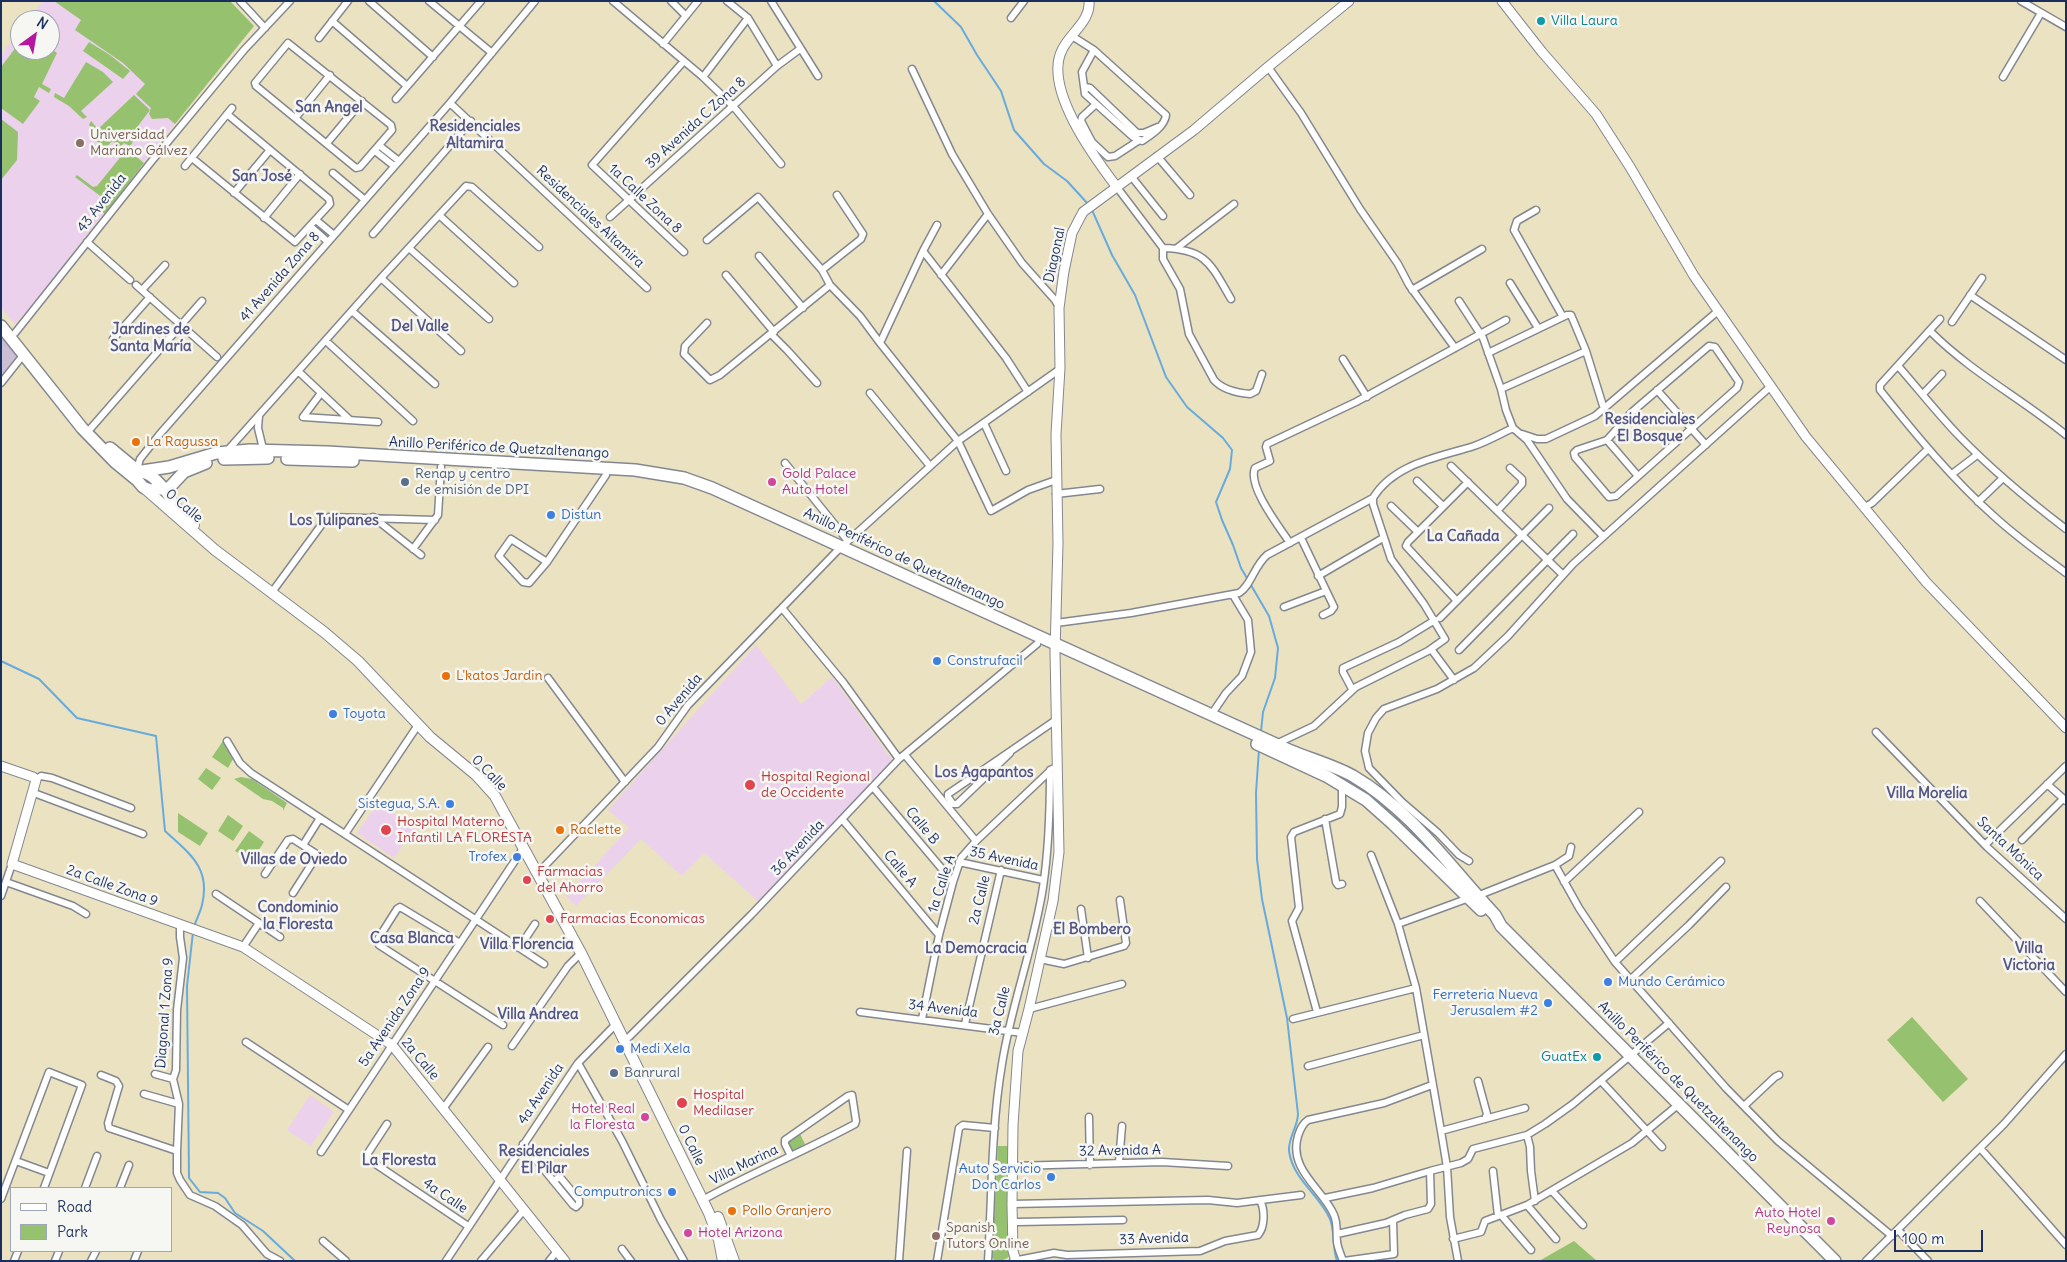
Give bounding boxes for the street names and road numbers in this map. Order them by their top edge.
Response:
street label: 39 Avenida C Zona 8 [642,74,750,172]
street label: 1a Calle Zona 8 [605,161,685,237]
street label: Residenciales Altamira [532,162,648,272]
street label: 43 Avenida [74,170,130,236]
street label: Diagonal [1041,226,1069,284]
street label: 41 Avenida Zona 8 [236,229,324,325]
street label: Anillo Periférico de Quetzaltenango [388,434,610,462]
street label: 0 Calle [162,486,206,526]
street label: Anillo Periférico de Quetzaltenango [801,505,1007,613]
street label: 0 Avenida [652,670,706,730]
street label: 0 Calle [468,752,510,794]
street label: Calle B [902,804,942,848]
street label: Santa Mónica [1973,814,2047,884]
street label: 36 Avenida [768,817,828,879]
street label: 35 Avenida [968,844,1040,874]
street label: Calle A [880,847,920,891]
street label: 1a Calle A [925,853,959,915]
street label: 2a Calle Zona 9 [64,862,160,910]
street label: 2a Calle [966,874,994,926]
street label: Diagonal 1 Zona 9 [153,957,177,1069]
street label: 5a Avenida Zona 9 [355,964,435,1070]
street label: 3a Calle [986,985,1014,1037]
street label: 34 Avenida [907,996,979,1022]
street label: Anillo Periférico de Quetzaltenango [1594,998,1762,1166]
street label: 2a Calle [398,1034,442,1084]
street label: 4a Avenida [514,1060,568,1128]
street label: 0 Calle [674,1122,708,1168]
street label: Villa Marina [707,1141,781,1189]
street label: 32 Avenida A [1079,1142,1161,1160]
street label: 4a Calle [419,1175,471,1217]
street label: 33 Avenida [1119,1229,1189,1249]

